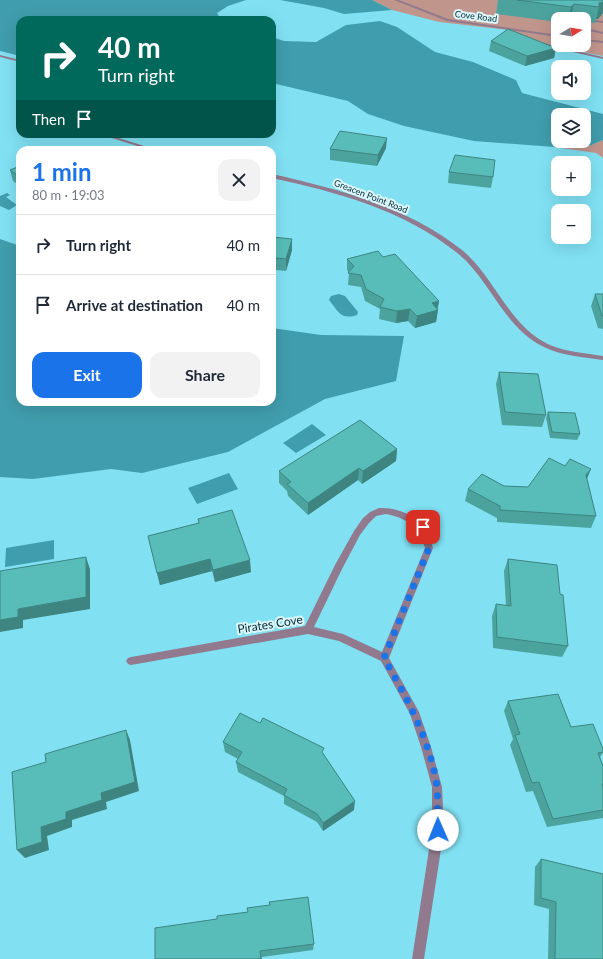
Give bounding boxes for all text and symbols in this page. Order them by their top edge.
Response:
street label: Cove Road [454,8,498,24]
north arrow [551,12,591,52]
map controls [551,12,591,244]
text: 40 m [98,30,161,64]
icon: right [32,32,84,84]
button: sound [551,60,591,100]
text: Turn right [98,64,175,86]
icon: arrive [73,108,95,130]
button: layers [551,108,591,148]
text: Then [32,110,65,128]
button: + [551,156,591,196]
text: 1 min [32,157,92,186]
button: close [218,159,260,201]
street label: Greacen Point Road [333,177,409,215]
text: 80 m · 19:03 [32,187,105,203]
button: − [551,204,591,244]
icon: right [32,234,54,256]
text: Turn right [66,236,131,254]
text: 40 m [226,236,260,254]
icon: arrive [32,294,54,316]
text: Arrive at destination [66,296,203,314]
text: 40 m [226,296,260,314]
button: Exit [32,352,142,398]
button: Share [150,352,260,398]
pin [406,510,440,544]
icon: arrive [412,516,434,538]
street label: Pirates Cove [236,611,304,637]
position arrow [417,809,459,851]

